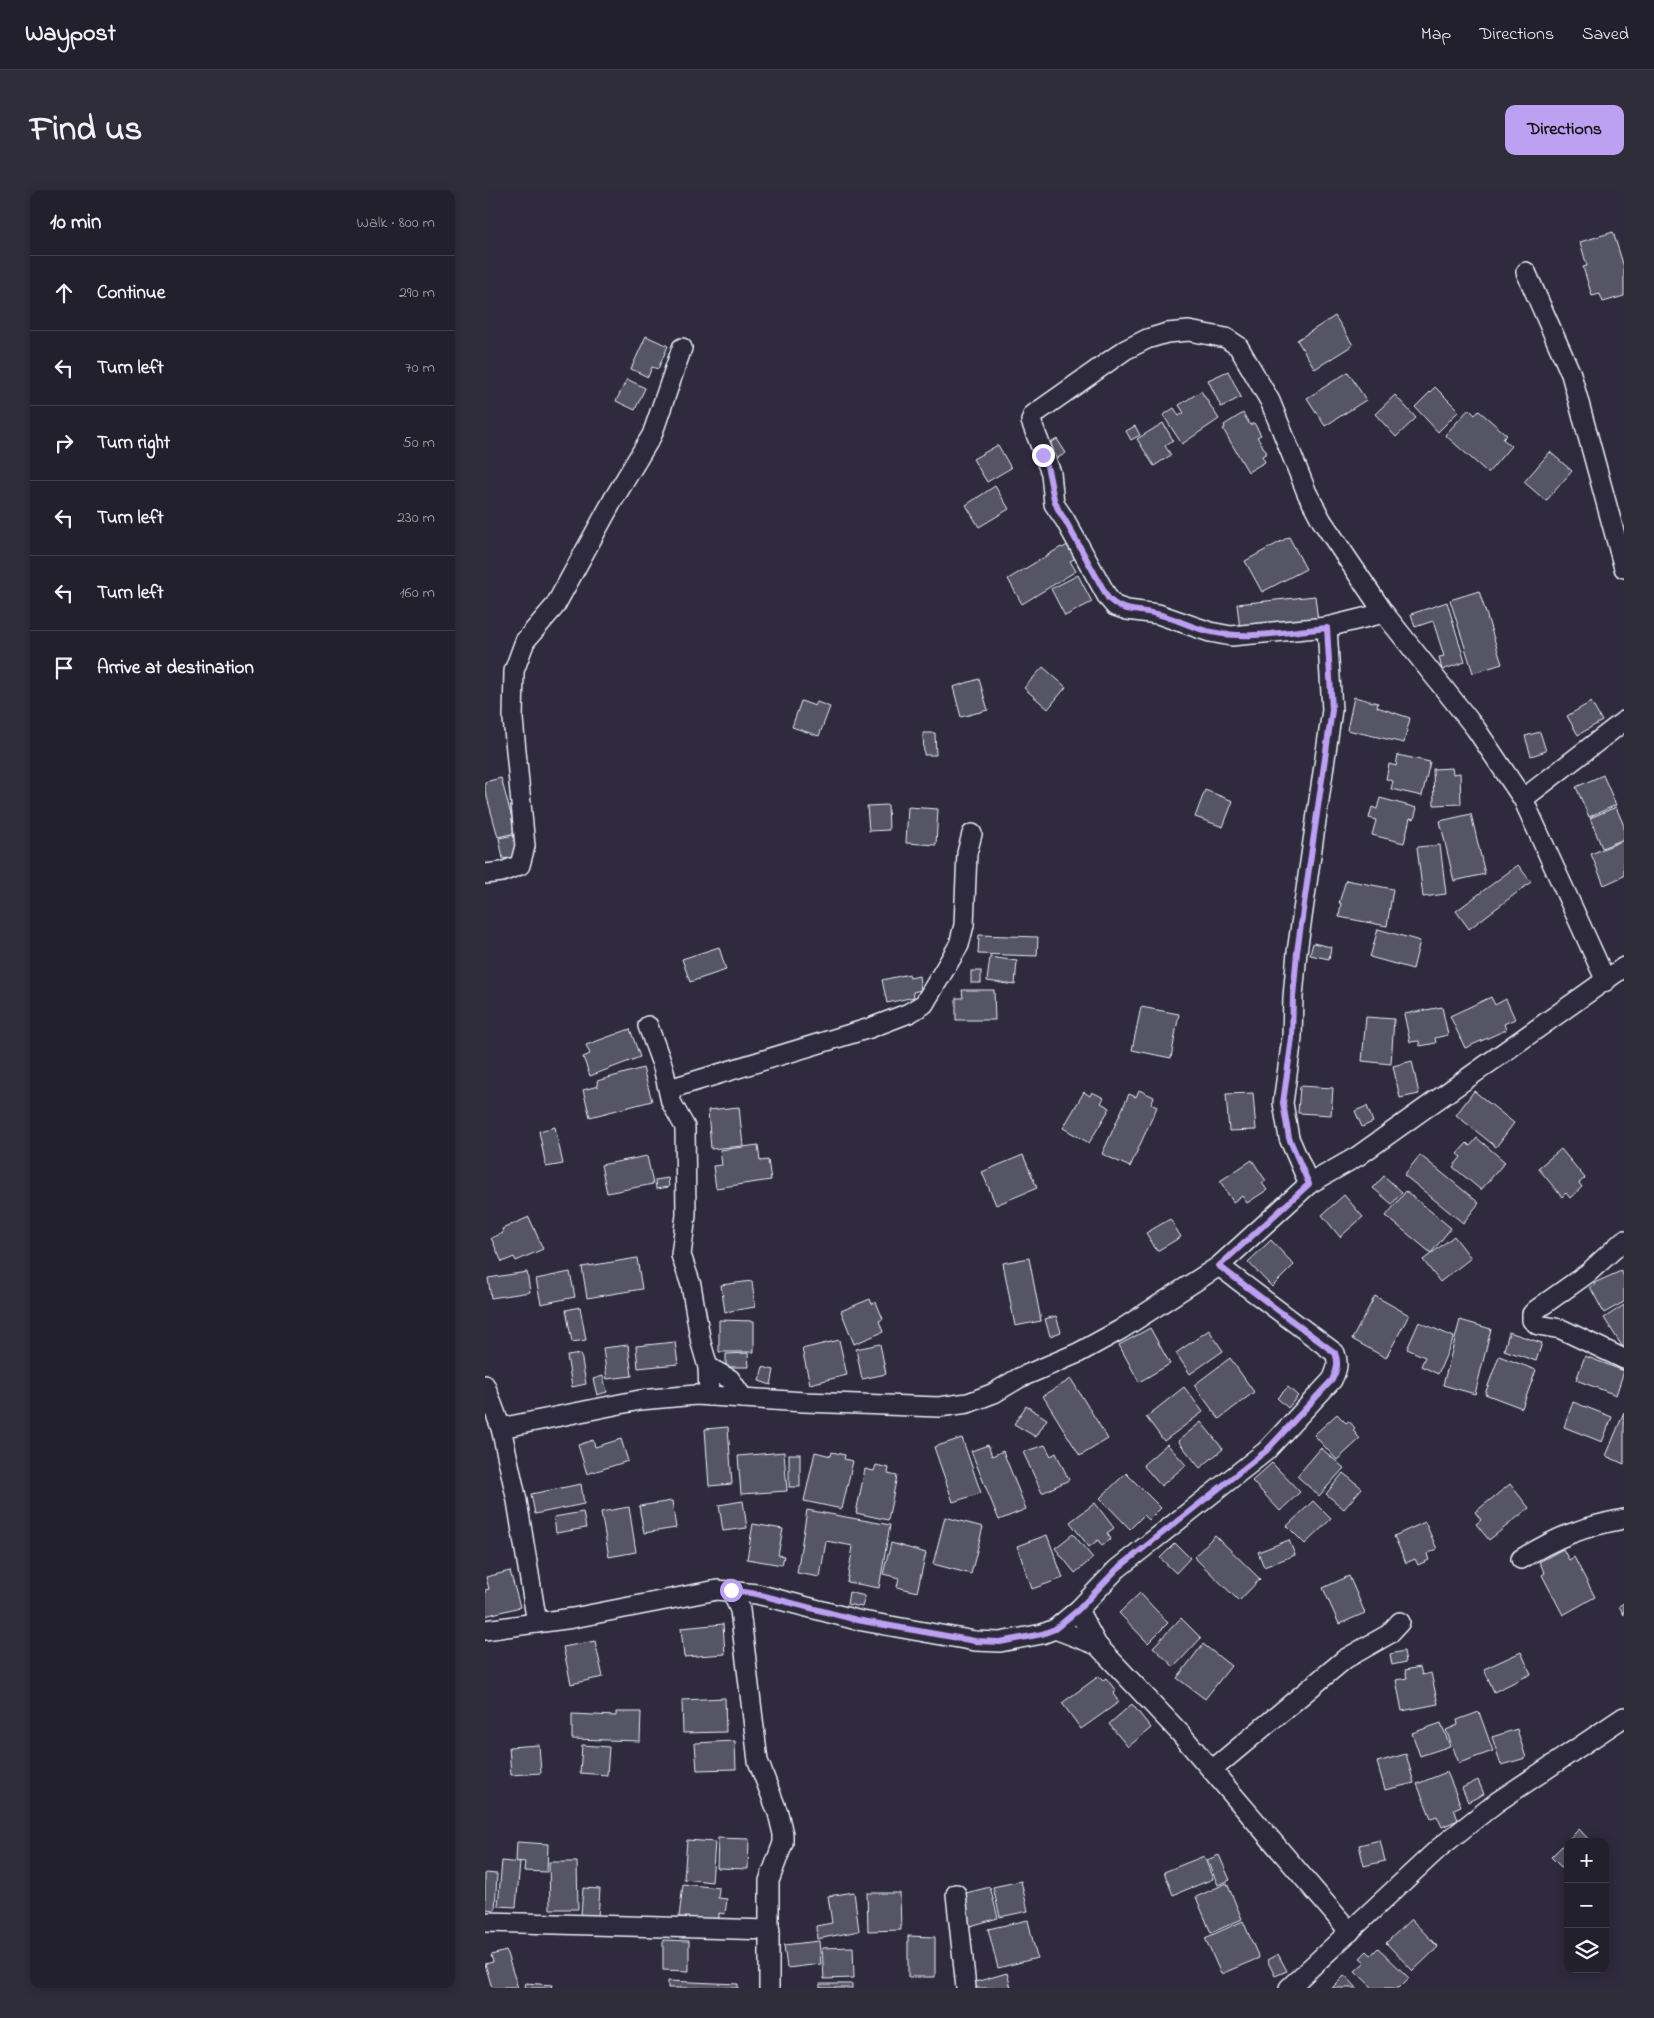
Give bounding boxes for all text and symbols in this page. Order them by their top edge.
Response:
text: Waypost [25,17,116,52]
text: Map [1421,22,1451,48]
text: Directions [1479,22,1554,48]
text: Saved [1582,22,1629,48]
text: Find us [30,105,142,156]
button: Directions [1505,105,1624,155]
text: 10 min [50,208,101,238]
text: Walk · 800 m [357,211,435,235]
icon: ahead [50,279,78,307]
text: Continue [97,280,165,307]
text: 290 m [399,281,435,305]
icon: left [50,354,78,382]
text: Turn left [97,355,164,382]
text: 70 m [405,356,435,380]
icon: right [50,429,78,457]
text: Turn right [97,430,170,457]
text: 50 m [403,431,435,455]
route end [1032,444,1055,467]
icon: left [50,504,78,532]
text: Turn left [97,505,164,532]
text: 230 m [397,506,435,530]
icon: left [50,579,78,607]
text: Turn left [97,580,164,607]
text: 160 m [400,581,435,605]
icon: arrive [50,654,78,682]
text: Arrive at destination [97,655,254,682]
route start [720,1579,743,1602]
map controls [1564,1838,1609,1973]
button: + [1564,1838,1609,1883]
button: − [1564,1883,1609,1928]
button: layers [1564,1928,1609,1973]

